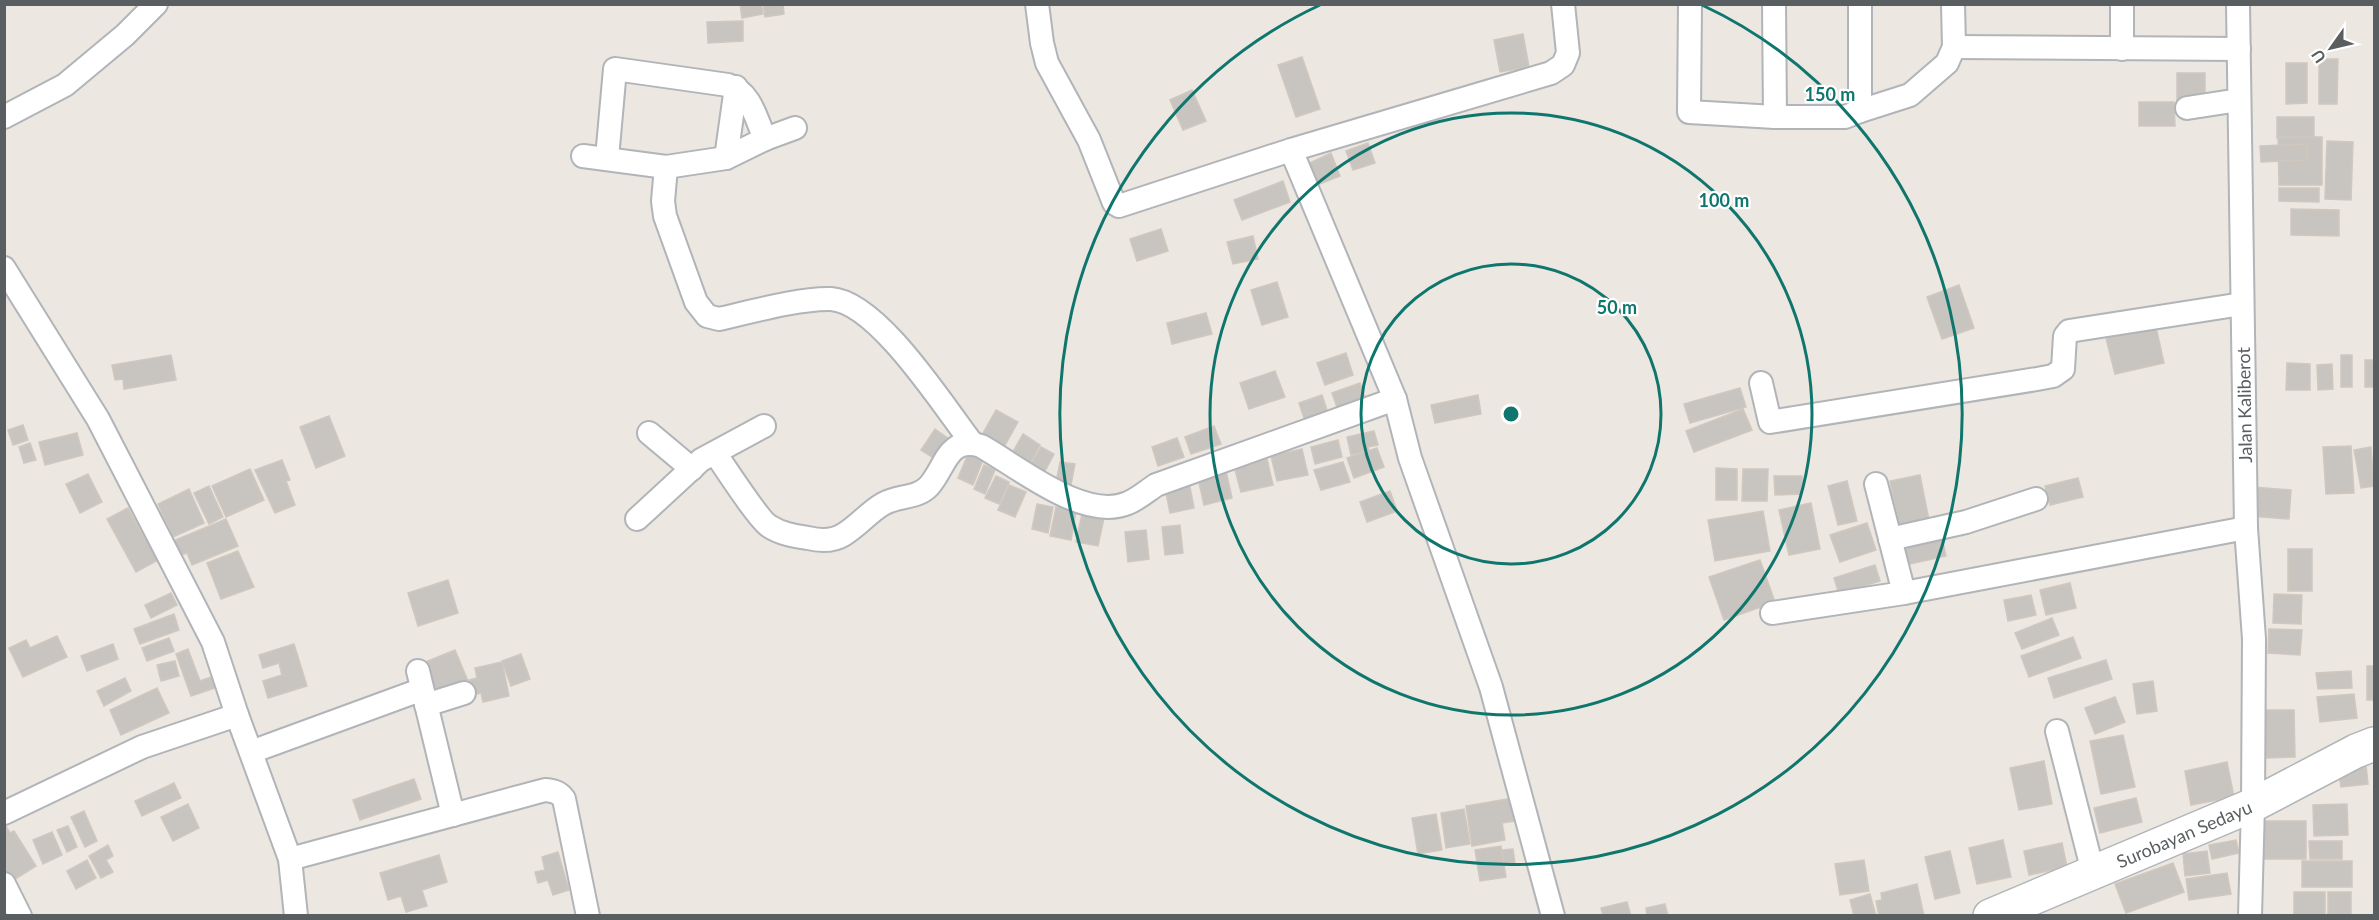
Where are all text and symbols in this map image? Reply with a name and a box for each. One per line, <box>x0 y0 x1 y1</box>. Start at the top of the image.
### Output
north arrow <box>2301 18 2361 78</box>
text: U <box>2307 46 2329 67</box>
text: 150 m <box>1805 83 1855 105</box>
text: 100 m <box>1699 189 1749 211</box>
text: 50 m <box>1597 296 1637 318</box>
street label: Jalan Kaliberot <box>2232 346 2256 463</box>
centre of rings <box>1501 404 1521 424</box>
street label: Surobayan Sedayu <box>2113 796 2255 872</box>

